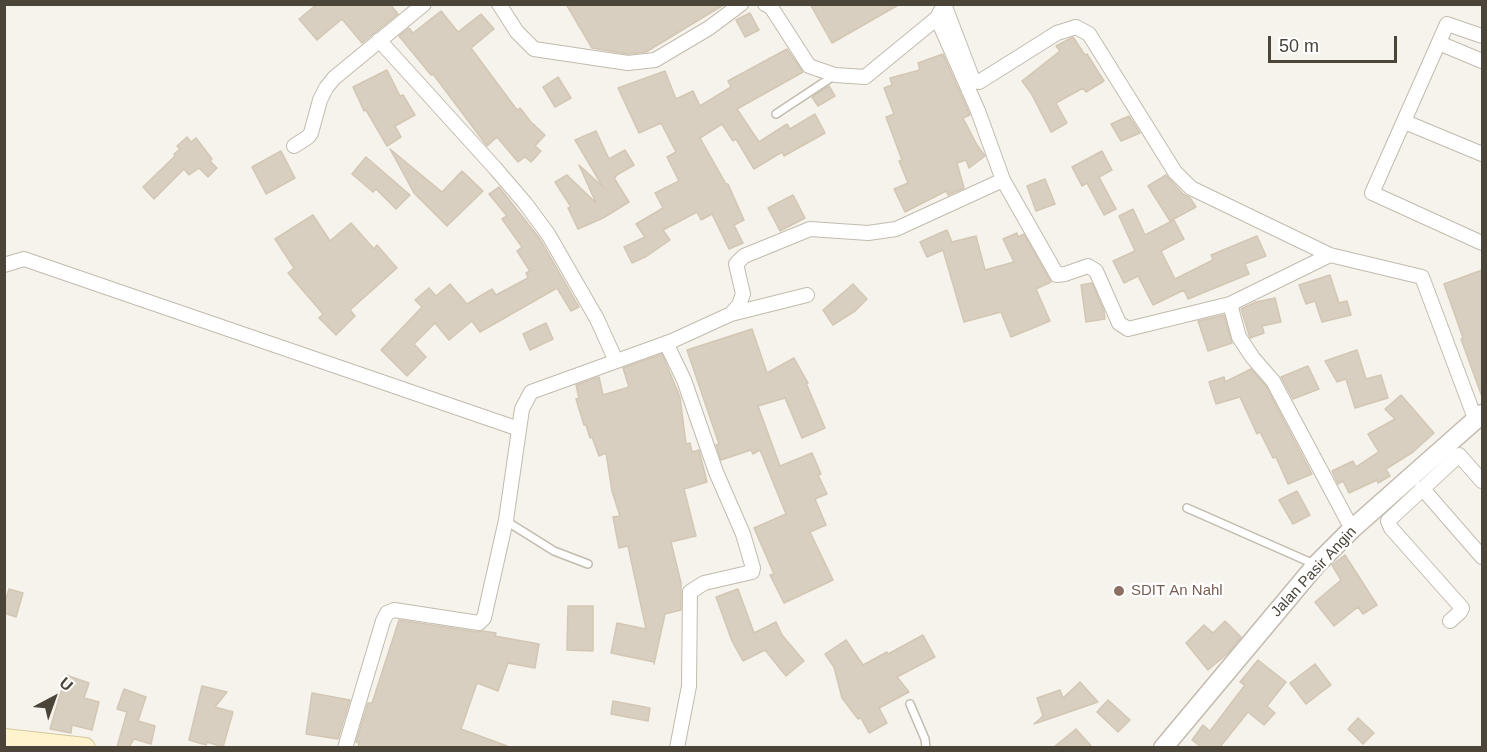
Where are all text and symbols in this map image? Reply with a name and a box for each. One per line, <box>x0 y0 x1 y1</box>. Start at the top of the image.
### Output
scale bar <box>1271 24 1400 62</box>
text: 50 m <box>1279 36 1319 56</box>
street label: Jalan Pasir Angin <box>1268 523 1360 621</box>
place label: SDIT An Nahl <box>1131 582 1223 600</box>
marker: SDIT An Nahl <box>1112 584 1126 598</box>
north arrow <box>24 668 84 728</box>
text: U <box>56 674 76 694</box>

